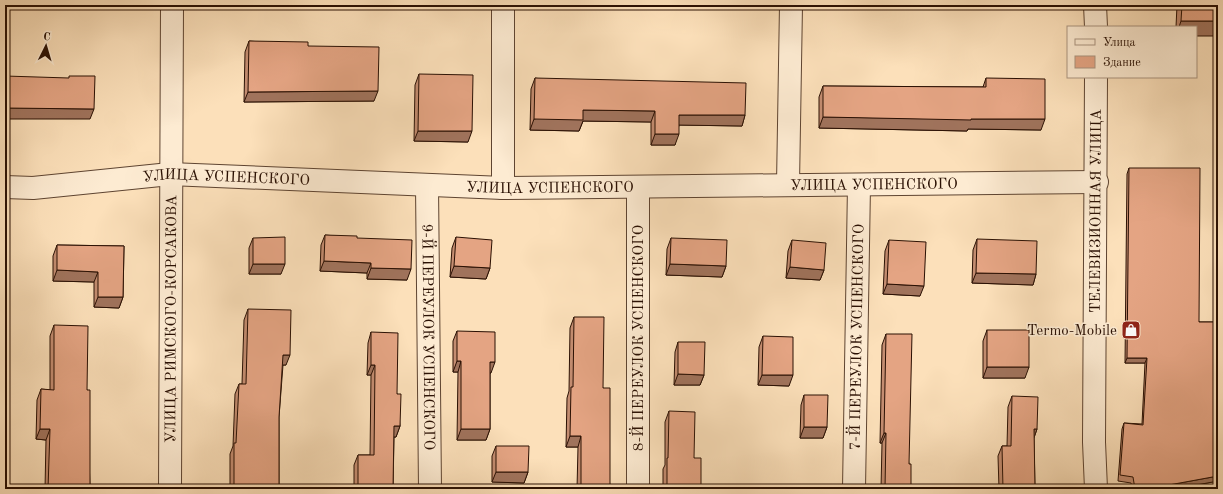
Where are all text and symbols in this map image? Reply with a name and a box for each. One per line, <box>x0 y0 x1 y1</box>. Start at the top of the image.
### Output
north arrow <box>26 26 66 66</box>
legend <box>1067 26 1197 78</box>
text: С <box>43 32 51 43</box>
text: Улица <box>1103 37 1136 49</box>
text: Здание <box>1103 57 1141 69</box>
street label: ТЕЛЕВИЗИОННАЯ УЛИЦА <box>1089 108 1105 313</box>
street label: УЛИЦА УСПЕНСКОГО <box>142 168 310 189</box>
street label: УЛИЦА УСПЕНСКОГО <box>790 177 958 194</box>
street label: УЛИЦА УСПЕНСКОГО <box>466 180 634 197</box>
street label: УЛИЦА РИМСКОГО-КОРСАКОВА <box>164 194 180 443</box>
street label: 9-Й ПЕРЕУЛОК УСПЕНСКОГО <box>418 224 438 450</box>
street label: 7-Й ПЕРЕУЛОК УСПЕНСКОГО <box>845 224 867 450</box>
street label: 8-Й ПЕРЕУЛОК УСПЕНСКОГО <box>628 225 647 451</box>
shop icon: Termo-Mobile <box>1120 319 1142 341</box>
place label: Termo-Mobile <box>1027 324 1117 339</box>

